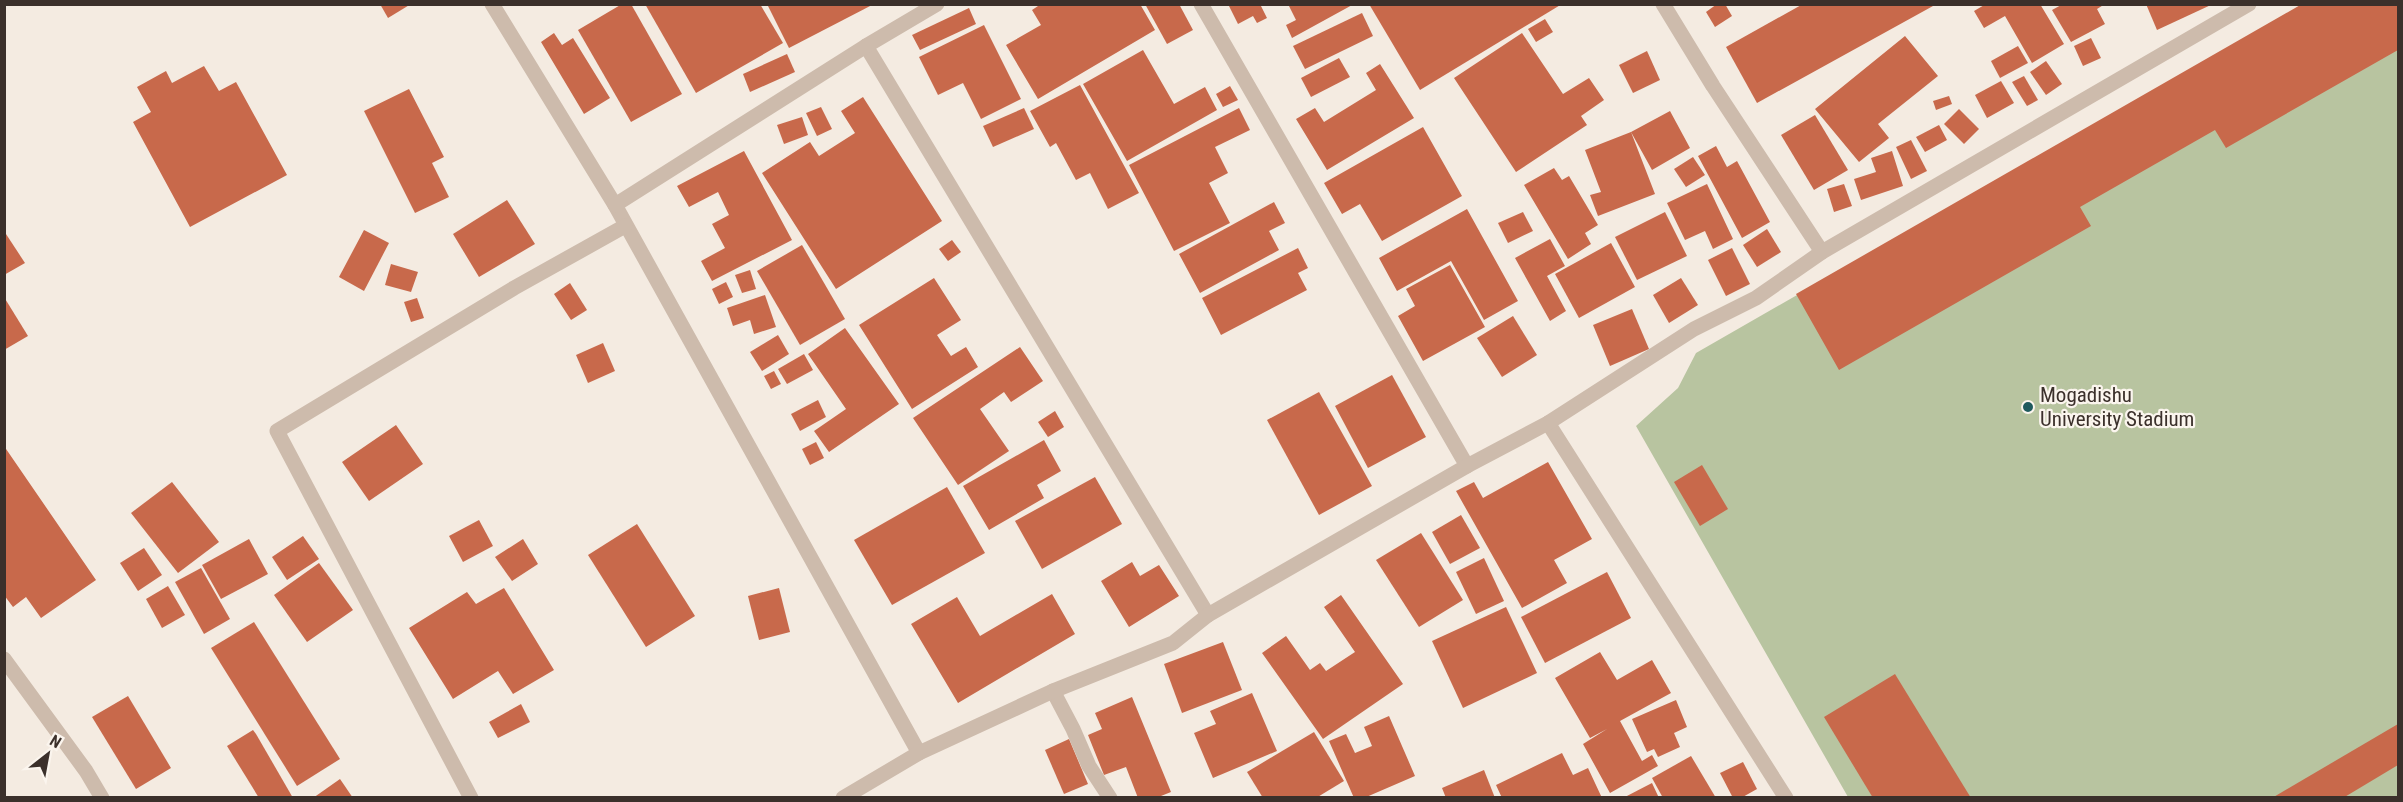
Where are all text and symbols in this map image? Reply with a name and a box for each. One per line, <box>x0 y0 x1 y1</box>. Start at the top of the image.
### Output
place label: Mogadishu University Stadium <box>2040 383 2194 431</box>
marker: Mogadishu University Stadium <box>2021 400 2035 414</box>
north arrow <box>18 724 78 784</box>
text: N <box>46 731 65 752</box>

